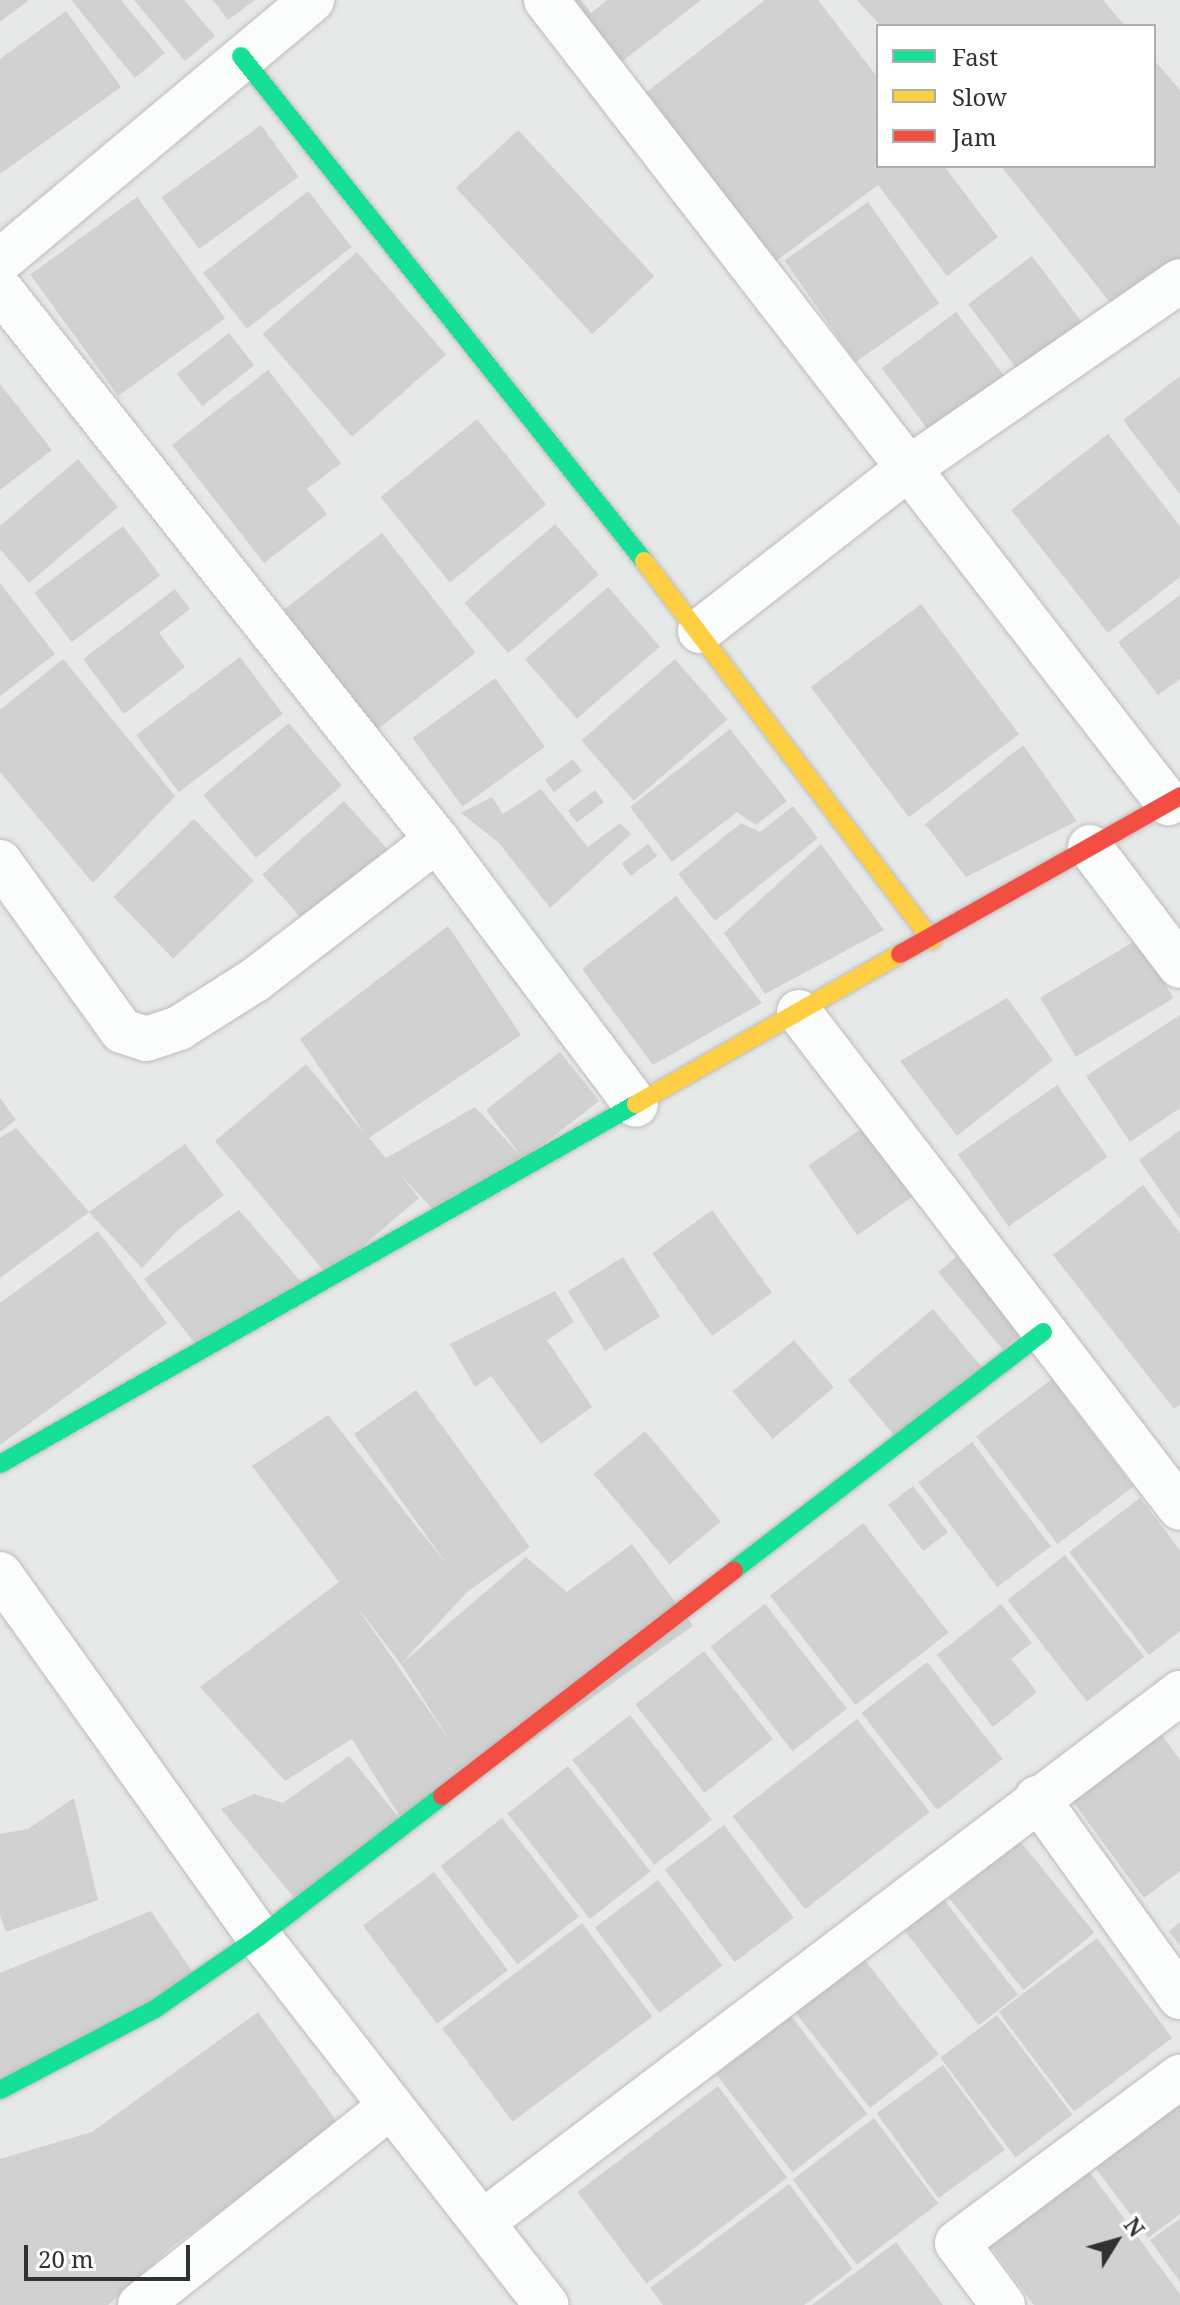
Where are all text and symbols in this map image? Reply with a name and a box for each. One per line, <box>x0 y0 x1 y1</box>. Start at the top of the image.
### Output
legend <box>876 24 1156 168</box>
text: Fast <box>952 40 998 73</box>
text: Slow <box>952 80 1007 113</box>
text: Jam <box>952 120 997 153</box>
north arrow <box>1076 2201 1156 2281</box>
text: N <box>1118 2211 1152 2243</box>
scale bar <box>28 2229 194 2279</box>
text: 20 m <box>38 2242 94 2275</box>

